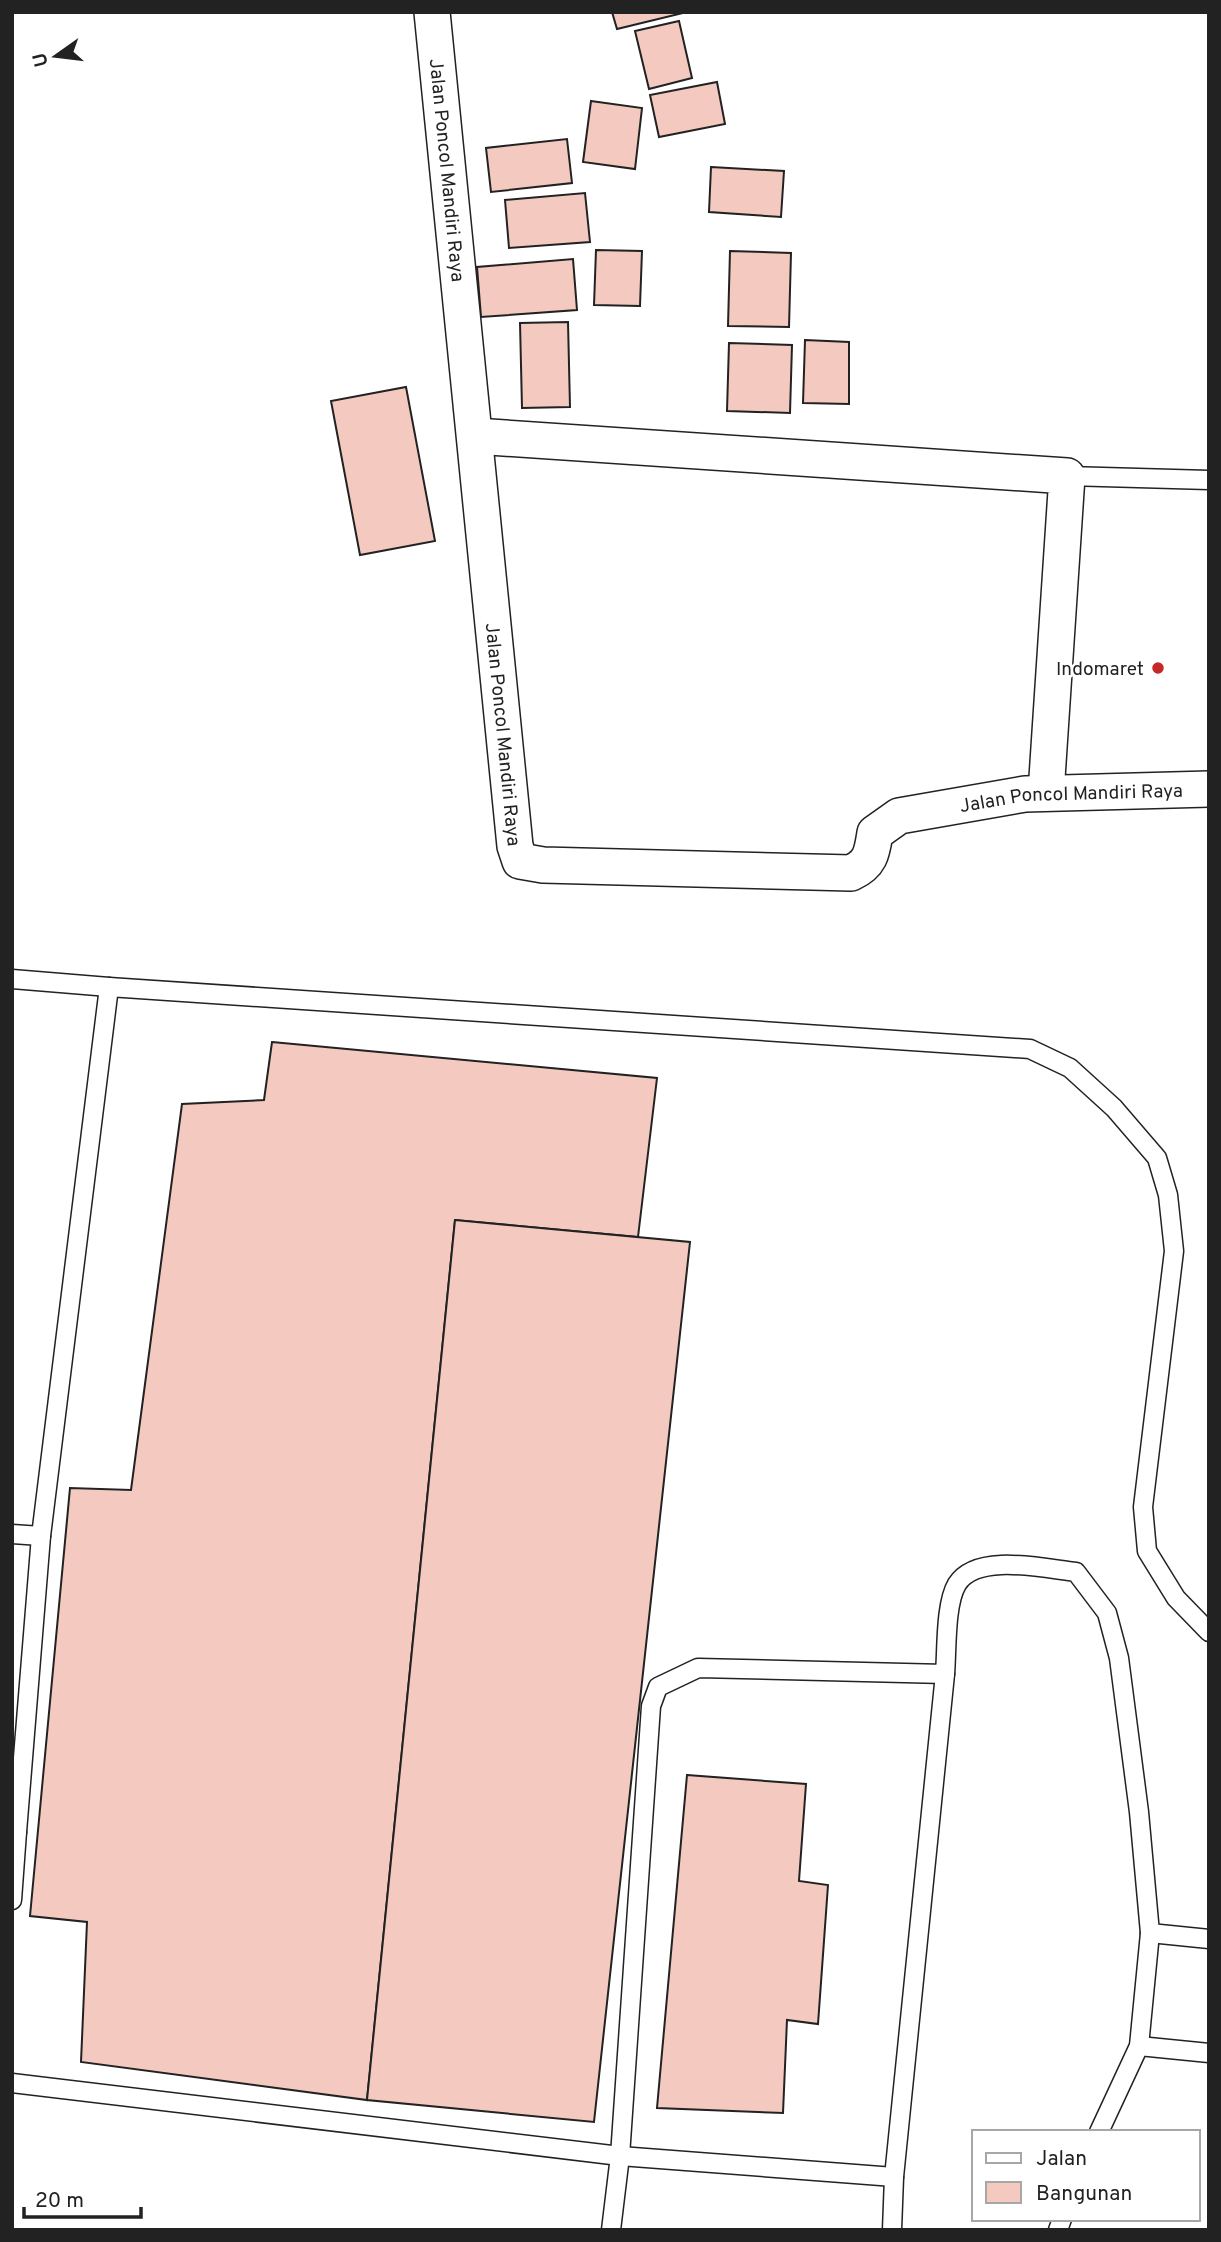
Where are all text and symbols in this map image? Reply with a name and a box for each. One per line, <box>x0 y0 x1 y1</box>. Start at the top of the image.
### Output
north arrow <box>21 21 91 91</box>
text: U <box>28 50 55 69</box>
street label: Jalan Poncol Mandiri Raya <box>423 58 469 283</box>
street label: Jalan Poncol Mandiri Raya <box>479 622 525 847</box>
place label: Indomaret <box>1056 658 1144 682</box>
marker: Indomaret <box>1150 660 1166 676</box>
street label: Jalan Poncol Mandiri Raya <box>958 780 1183 819</box>
legend <box>972 2130 1200 2221</box>
text: Jalan <box>1036 2146 1087 2173</box>
scale bar <box>24 2176 142 2220</box>
text: Bangunan <box>1036 2181 1132 2208</box>
text: 20 m <box>35 2188 84 2215</box>

